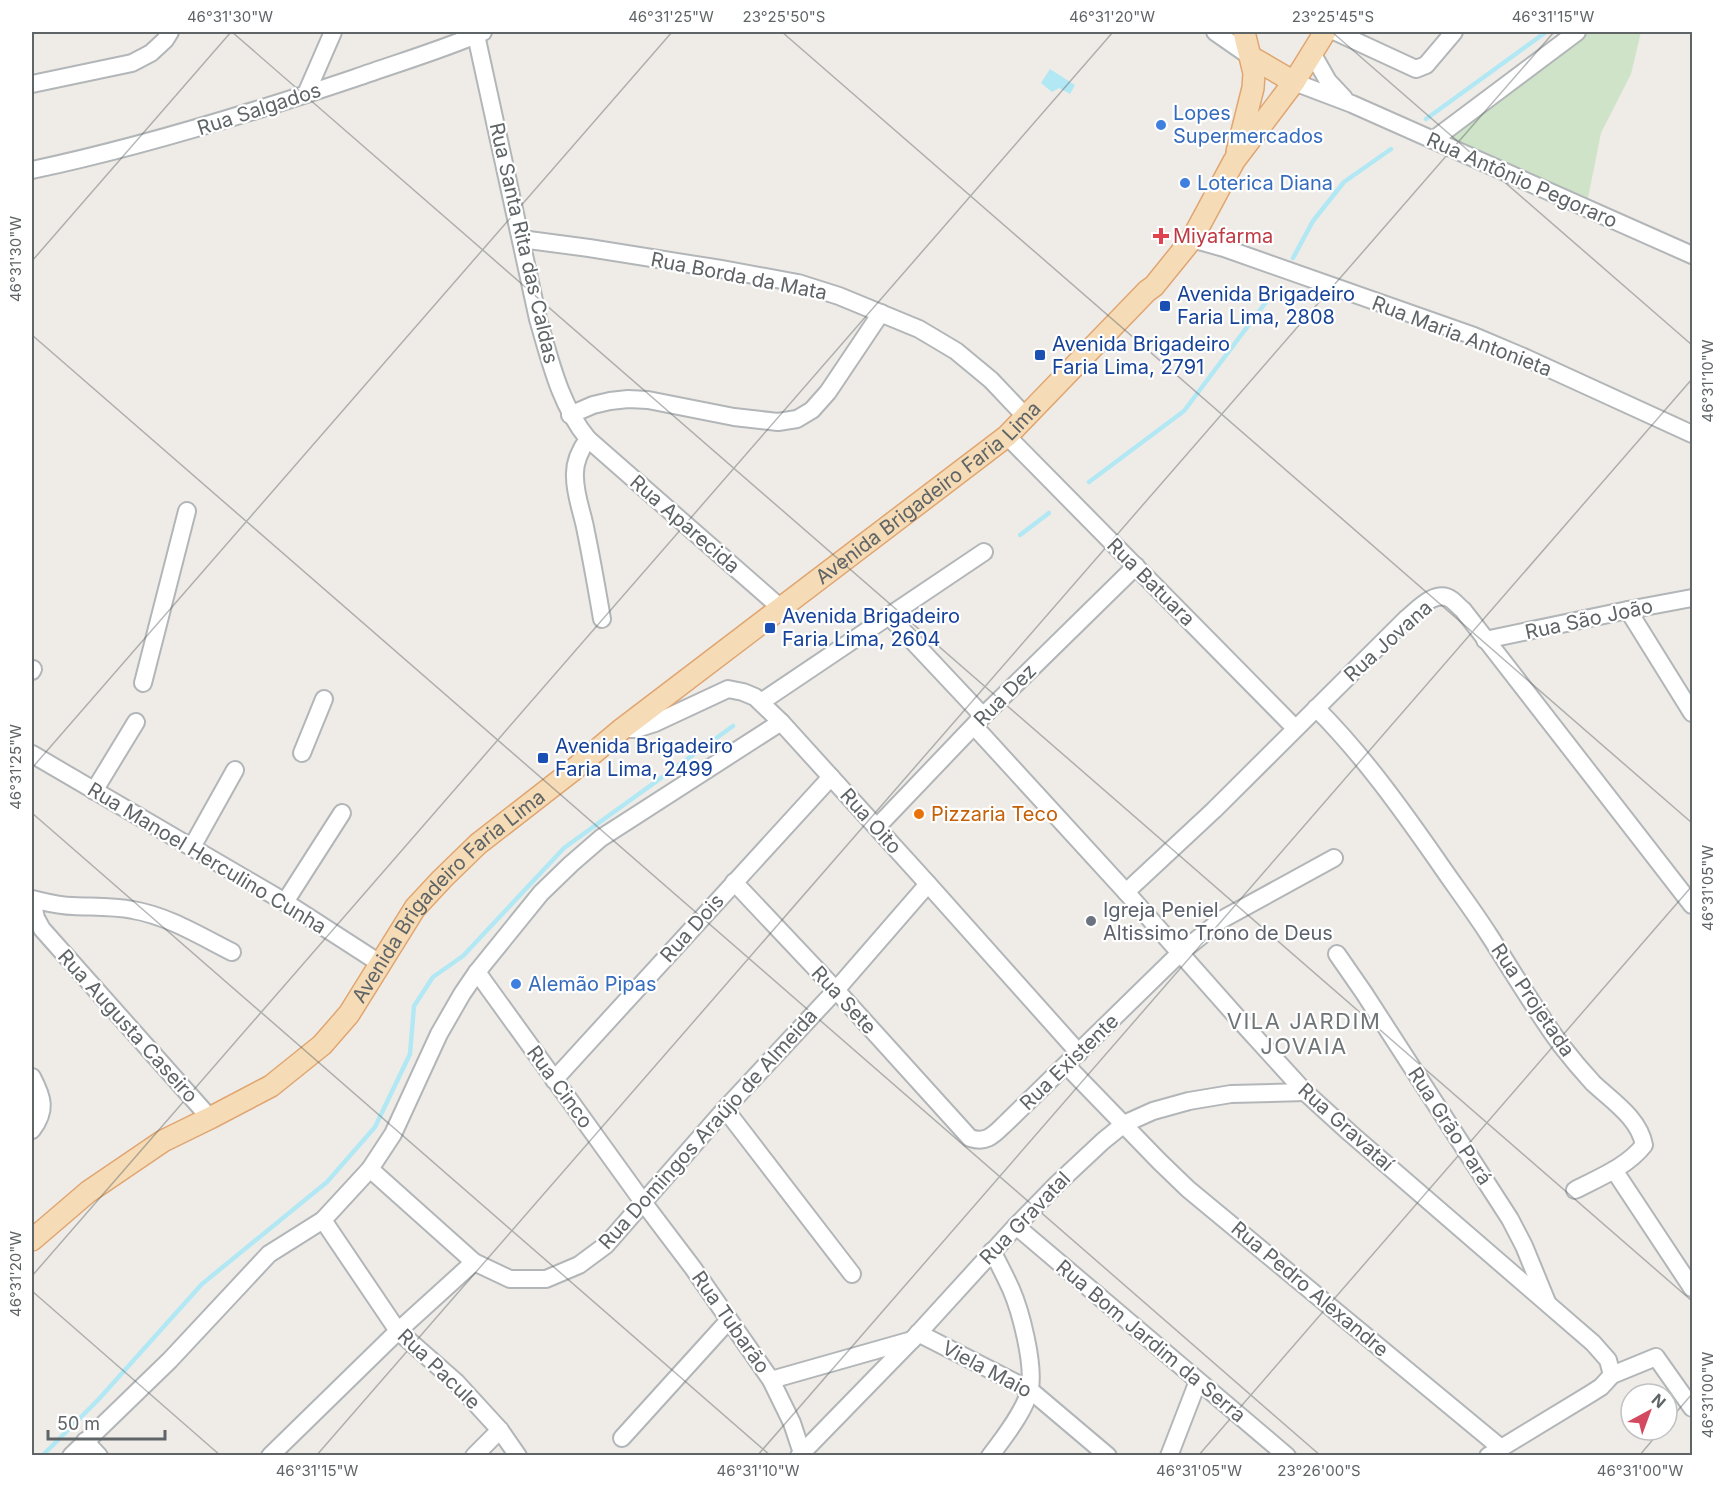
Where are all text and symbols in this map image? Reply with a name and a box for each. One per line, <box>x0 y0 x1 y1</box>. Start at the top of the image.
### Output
text: 46°31'30"W <box>187 7 273 26</box>
text: 46°31'25"W <box>628 7 714 26</box>
text: 23°25'50"S <box>743 7 825 26</box>
text: 46°31'20"W <box>1069 7 1155 26</box>
text: 23°25'45"S <box>1292 7 1374 26</box>
text: 46°31'15"W <box>1512 7 1595 26</box>
street label: Rua Salgados <box>194 78 324 140</box>
place label: Lopes Supermercados <box>1173 101 1323 148</box>
marker: Lopes Supermercados <box>1154 118 1168 132</box>
street label: Rua Santa Rita das Caldas <box>485 120 563 366</box>
street label: Rua Antônio Pegoraro <box>1423 127 1621 233</box>
place label: Loterica Diana <box>1197 171 1333 195</box>
marker: Loterica Diana <box>1178 176 1192 190</box>
text: 46°31'30"W <box>6 216 25 302</box>
place label: Miyafarma <box>1173 224 1273 248</box>
marker: Miyafarma <box>1154 229 1168 243</box>
street label: Rua Borda da Mata <box>649 247 829 305</box>
place label: Avenida Brigadeiro Faria Lima, 2808 <box>1177 282 1355 329</box>
street label: Rua Maria Antonieta <box>1369 291 1555 381</box>
marker: Avenida Brigadeiro Faria Lima, 2808 <box>1158 299 1172 313</box>
place label: Avenida Brigadeiro Faria Lima, 2791 <box>1052 332 1230 379</box>
text: 46°31'10"W <box>1698 339 1717 423</box>
marker: Avenida Brigadeiro Faria Lima, 2791 <box>1033 348 1047 362</box>
street label: Avenida Brigadeiro Faria Lima <box>811 397 1046 589</box>
street label: Rua Aparecida <box>625 470 745 578</box>
street label: Rua Batuara <box>1102 533 1200 631</box>
street label: Rua São João <box>1523 594 1655 644</box>
street label: Rua Jovana <box>1339 595 1437 687</box>
place label: Avenida Brigadeiro Faria Lima, 2604 <box>782 604 960 651</box>
marker: Avenida Brigadeiro Faria Lima, 2604 <box>763 621 777 635</box>
street label: Rua Dez <box>969 659 1041 731</box>
text: 46°31'25"W <box>6 724 25 810</box>
place label: Avenida Brigadeiro Faria Lima, 2499 <box>555 734 733 781</box>
marker: Avenida Brigadeiro Faria Lima, 2499 <box>536 751 550 765</box>
street label: Rua Manoel Herculino Cunha <box>83 777 331 939</box>
street label: Rua Oito <box>835 783 907 859</box>
street label: Avenida Brigadeiro Faria Lima <box>347 785 550 1007</box>
place label: Pizzaria Teco <box>931 802 1058 826</box>
marker: Pizzaria Teco <box>912 807 926 821</box>
text: 46°31'05"W <box>1698 845 1717 931</box>
street label: Rua Dois <box>655 889 729 967</box>
place label: Igreja Peniel Altissimo Trono de Deus <box>1103 898 1333 945</box>
marker: Igreja Peniel Altissimo Trono de Deus <box>1084 914 1098 928</box>
street label: Rua Projetada <box>1486 939 1580 1061</box>
street label: Rua Augusta Caseiro <box>53 945 203 1107</box>
street label: Rua Sete <box>807 961 881 1039</box>
place label: Alemão Pipas <box>528 972 657 996</box>
marker: Alemão Pipas <box>509 977 523 991</box>
street label: Rua Domingos Araújo de Almeida <box>594 1004 822 1254</box>
district label: VILA JARDIM JOVAIA <box>1227 1008 1381 1059</box>
street label: Rua Existente <box>1015 1009 1123 1115</box>
street label: Rua Cinco <box>522 1041 598 1133</box>
street label: Rua Grão Pará <box>1403 1063 1497 1189</box>
street label: Rua Gravataí <box>1293 1078 1399 1176</box>
street label: Rua Gravatal <box>975 1166 1075 1270</box>
street label: Rua Pedro Alexandre <box>1226 1216 1394 1362</box>
text: 46°31'20"W <box>6 1231 25 1317</box>
street label: Rua Bom Jardim da Serra <box>1051 1255 1251 1427</box>
street label: Rua Tubarão <box>687 1266 775 1378</box>
street label: Rua Pacule <box>393 1324 485 1414</box>
street label: Viela Maio <box>938 1335 1036 1403</box>
text: 46°31'00"W <box>1698 1352 1717 1438</box>
north arrow <box>1619 1382 1679 1442</box>
text: N <box>1648 1389 1670 1412</box>
scale bar <box>48 1403 165 1441</box>
text: 50 m <box>57 1413 100 1434</box>
text: 46°31'15"W <box>276 1461 359 1480</box>
text: 46°31'10"W <box>716 1461 800 1480</box>
text: 46°31'05"W <box>1156 1461 1242 1480</box>
text: 23°26'00"S <box>1277 1461 1361 1480</box>
text: 46°31'00"W <box>1597 1461 1683 1480</box>

